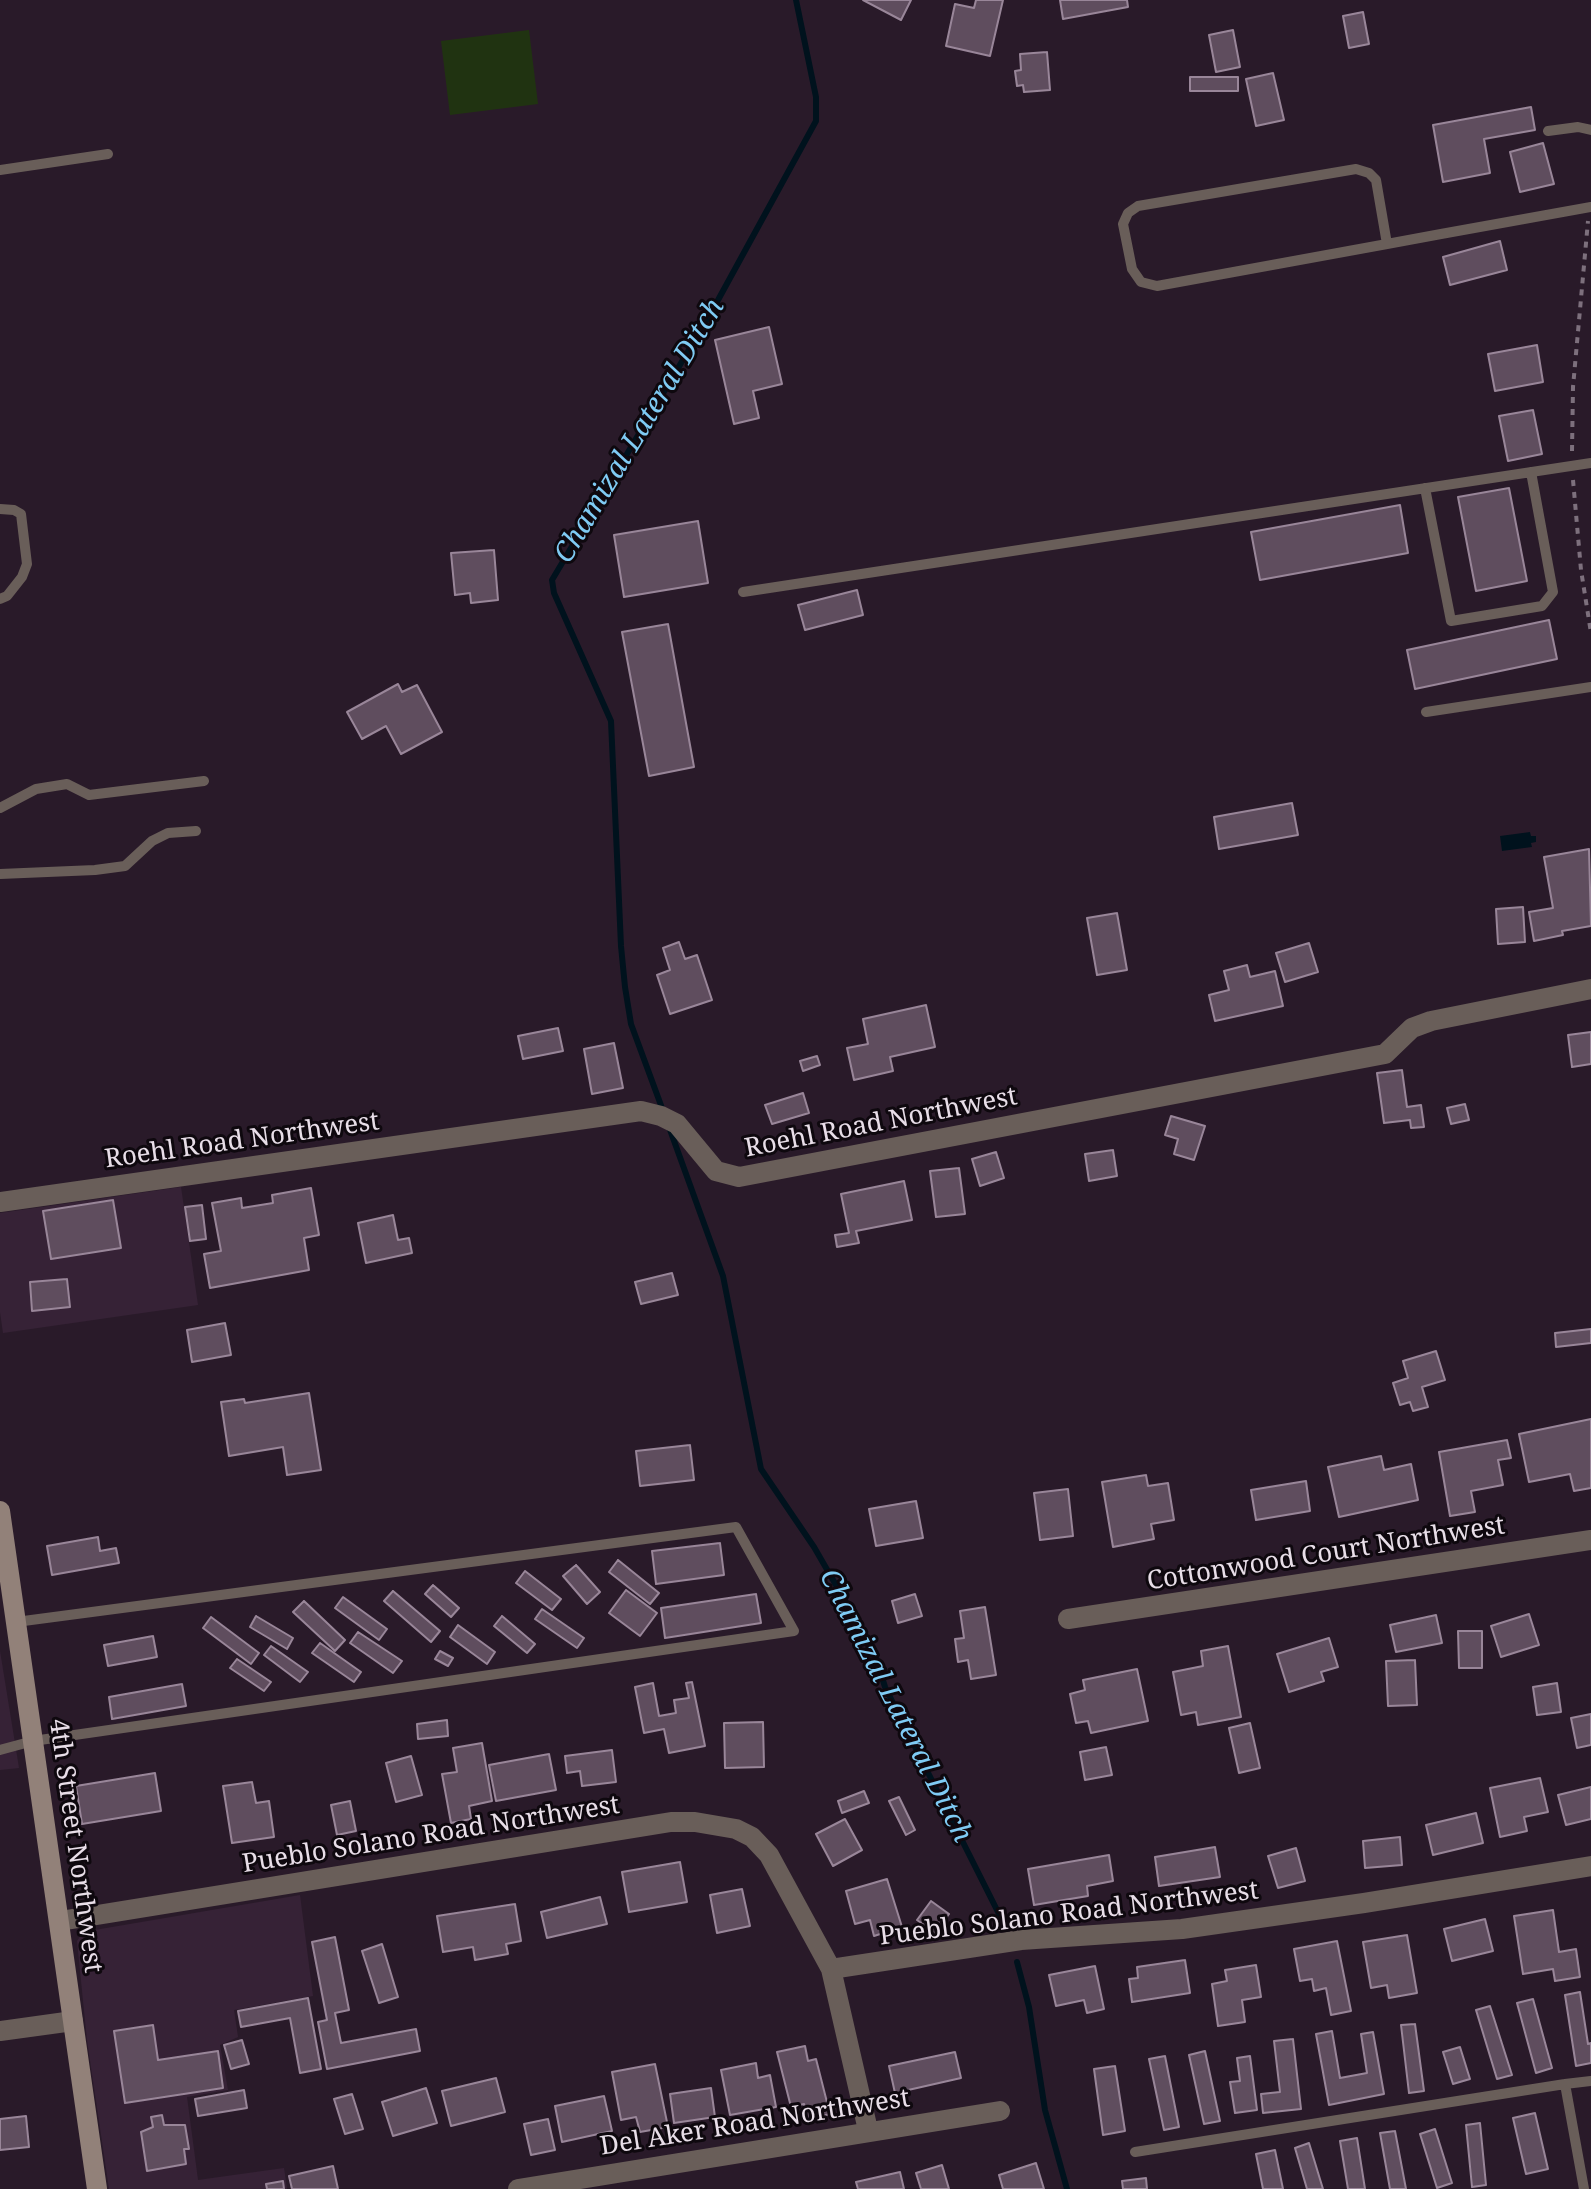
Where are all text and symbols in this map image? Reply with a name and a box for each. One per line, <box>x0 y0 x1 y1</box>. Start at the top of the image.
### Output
water label: Chamizal Lateral Ditch <box>548 293 732 569</box>
street label: Roehl Road Northwest <box>742 1081 1020 1165</box>
street label: Roehl Road Northwest <box>103 1106 381 1176</box>
street label: Cottonwood Court Northwest <box>1145 1510 1507 1598</box>
water label: Chamizal Lateral Ditch <box>811 1564 979 1848</box>
street label: 4th Street Northwest <box>42 1717 108 1975</box>
street label: Pueblo Solano Road Northwest <box>240 1790 622 1880</box>
street label: Pueblo Solano Road Northwest <box>878 1875 1260 1953</box>
street label: Del Aker Road Northwest <box>598 2083 912 2163</box>

